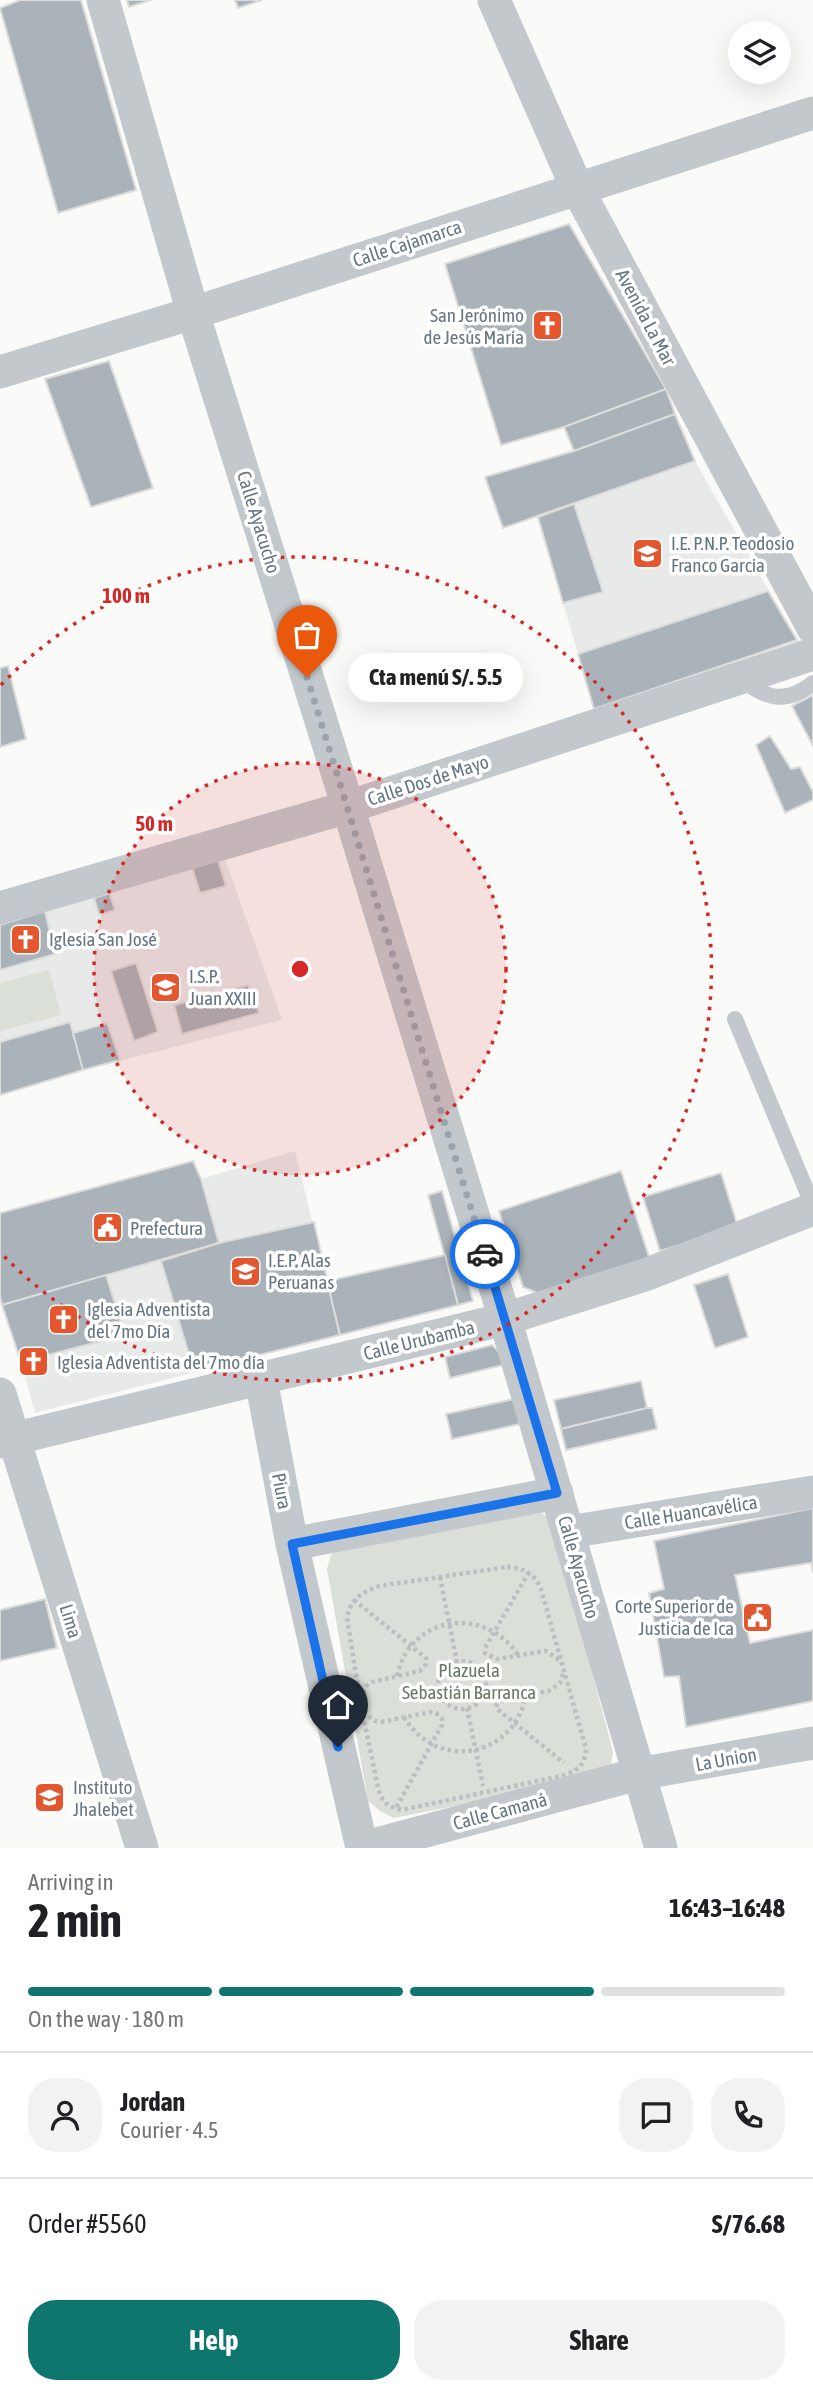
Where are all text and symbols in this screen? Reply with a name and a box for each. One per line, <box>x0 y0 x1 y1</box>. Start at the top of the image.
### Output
map controls <box>728 21 791 84</box>
button: layers <box>728 21 791 84</box>
street label: Calle Cajamarca <box>350 215 464 271</box>
street label: Avenida La Mar <box>612 265 681 369</box>
place label: San Jerónimo de Jesús María <box>423 304 524 348</box>
church icon: San Jerónimo de Jesús María <box>530 309 564 343</box>
street label: Calle Ayacucho <box>233 468 285 576</box>
place label: I.E. P.N.P. Teodosio Franco Garcia <box>671 532 794 576</box>
school or university icon: I.E. P.N.P. Teodosio Franco Garcia <box>631 537 665 571</box>
text: 100 m <box>102 583 150 607</box>
pin <box>277 605 337 677</box>
icon: bag <box>288 616 326 654</box>
callout: Cta menú S/. 5.5 <box>349 652 524 702</box>
text: Cta menú S/. 5.5 <box>369 664 502 690</box>
street label: Calle Dos de Mayo <box>365 750 491 810</box>
text: 50 m <box>135 811 173 835</box>
church icon: Iglesia San José <box>9 922 43 956</box>
place label: Iglesia San José <box>49 928 157 950</box>
centre of rings <box>288 957 312 981</box>
place label: I.S.P. Juan XXIII <box>189 965 257 1009</box>
school or university icon: I.S.P. Juan XXIII <box>149 970 183 1004</box>
public building icon: Prefectura <box>90 1211 124 1245</box>
place label: Prefectura <box>130 1217 203 1239</box>
courier <box>450 1219 520 1289</box>
icon: car <box>466 1235 504 1273</box>
place label: I.E.P. Alas Peruanas <box>268 1249 334 1293</box>
school or university icon: I.E.P. Alas Peruanas <box>228 1254 262 1288</box>
place label: Iglesia Adventista del 7mo Día <box>87 1298 211 1342</box>
church icon: Iglesia Adventista del 7mo Día <box>47 1303 81 1337</box>
street label: Calle Urubamba <box>361 1316 477 1364</box>
church icon: Iglesia Adventista del 7mo día <box>17 1345 51 1379</box>
place label: Iglesia Adventista del 7mo día <box>57 1351 265 1373</box>
street label: Piura <box>268 1471 296 1511</box>
street label: Calle Huancavélica <box>623 1491 759 1533</box>
street label: Calle Ayacucho <box>554 1513 604 1621</box>
place label: Corte Superior de Justicia de Ica <box>615 1595 734 1639</box>
public building icon: Corte Superior de Justicia de Ica <box>740 1600 774 1634</box>
street label: Lima <box>55 1601 87 1641</box>
park label: Plazuela Sebastián Barranca <box>402 1659 536 1703</box>
pin <box>308 1675 368 1747</box>
icon: home <box>319 1686 357 1724</box>
street label: La Union <box>694 1743 758 1775</box>
place label: Instituto Jhalebet <box>73 1776 134 1820</box>
school or university icon: Instituto Jhalebet <box>33 1781 67 1815</box>
street label: Calle Camaná <box>451 1788 549 1834</box>
text: Arriving in <box>28 1869 114 1895</box>
text: 16:43–16:48 <box>669 1893 785 1923</box>
text: 2 min <box>28 1894 122 1947</box>
text: On the way · 180 m <box>28 2006 184 2032</box>
button: person <box>28 2078 102 2152</box>
button: chat <box>619 2078 693 2152</box>
button: phone <box>711 2078 785 2152</box>
text: Jordan <box>120 2087 185 2117</box>
text: Courier · 4.5 <box>120 2117 219 2143</box>
text: Order #5560 <box>28 2209 147 2239</box>
text: S/76.68 <box>712 2209 785 2239</box>
button: Help <box>28 2300 400 2380</box>
button: Share <box>414 2300 785 2380</box>

